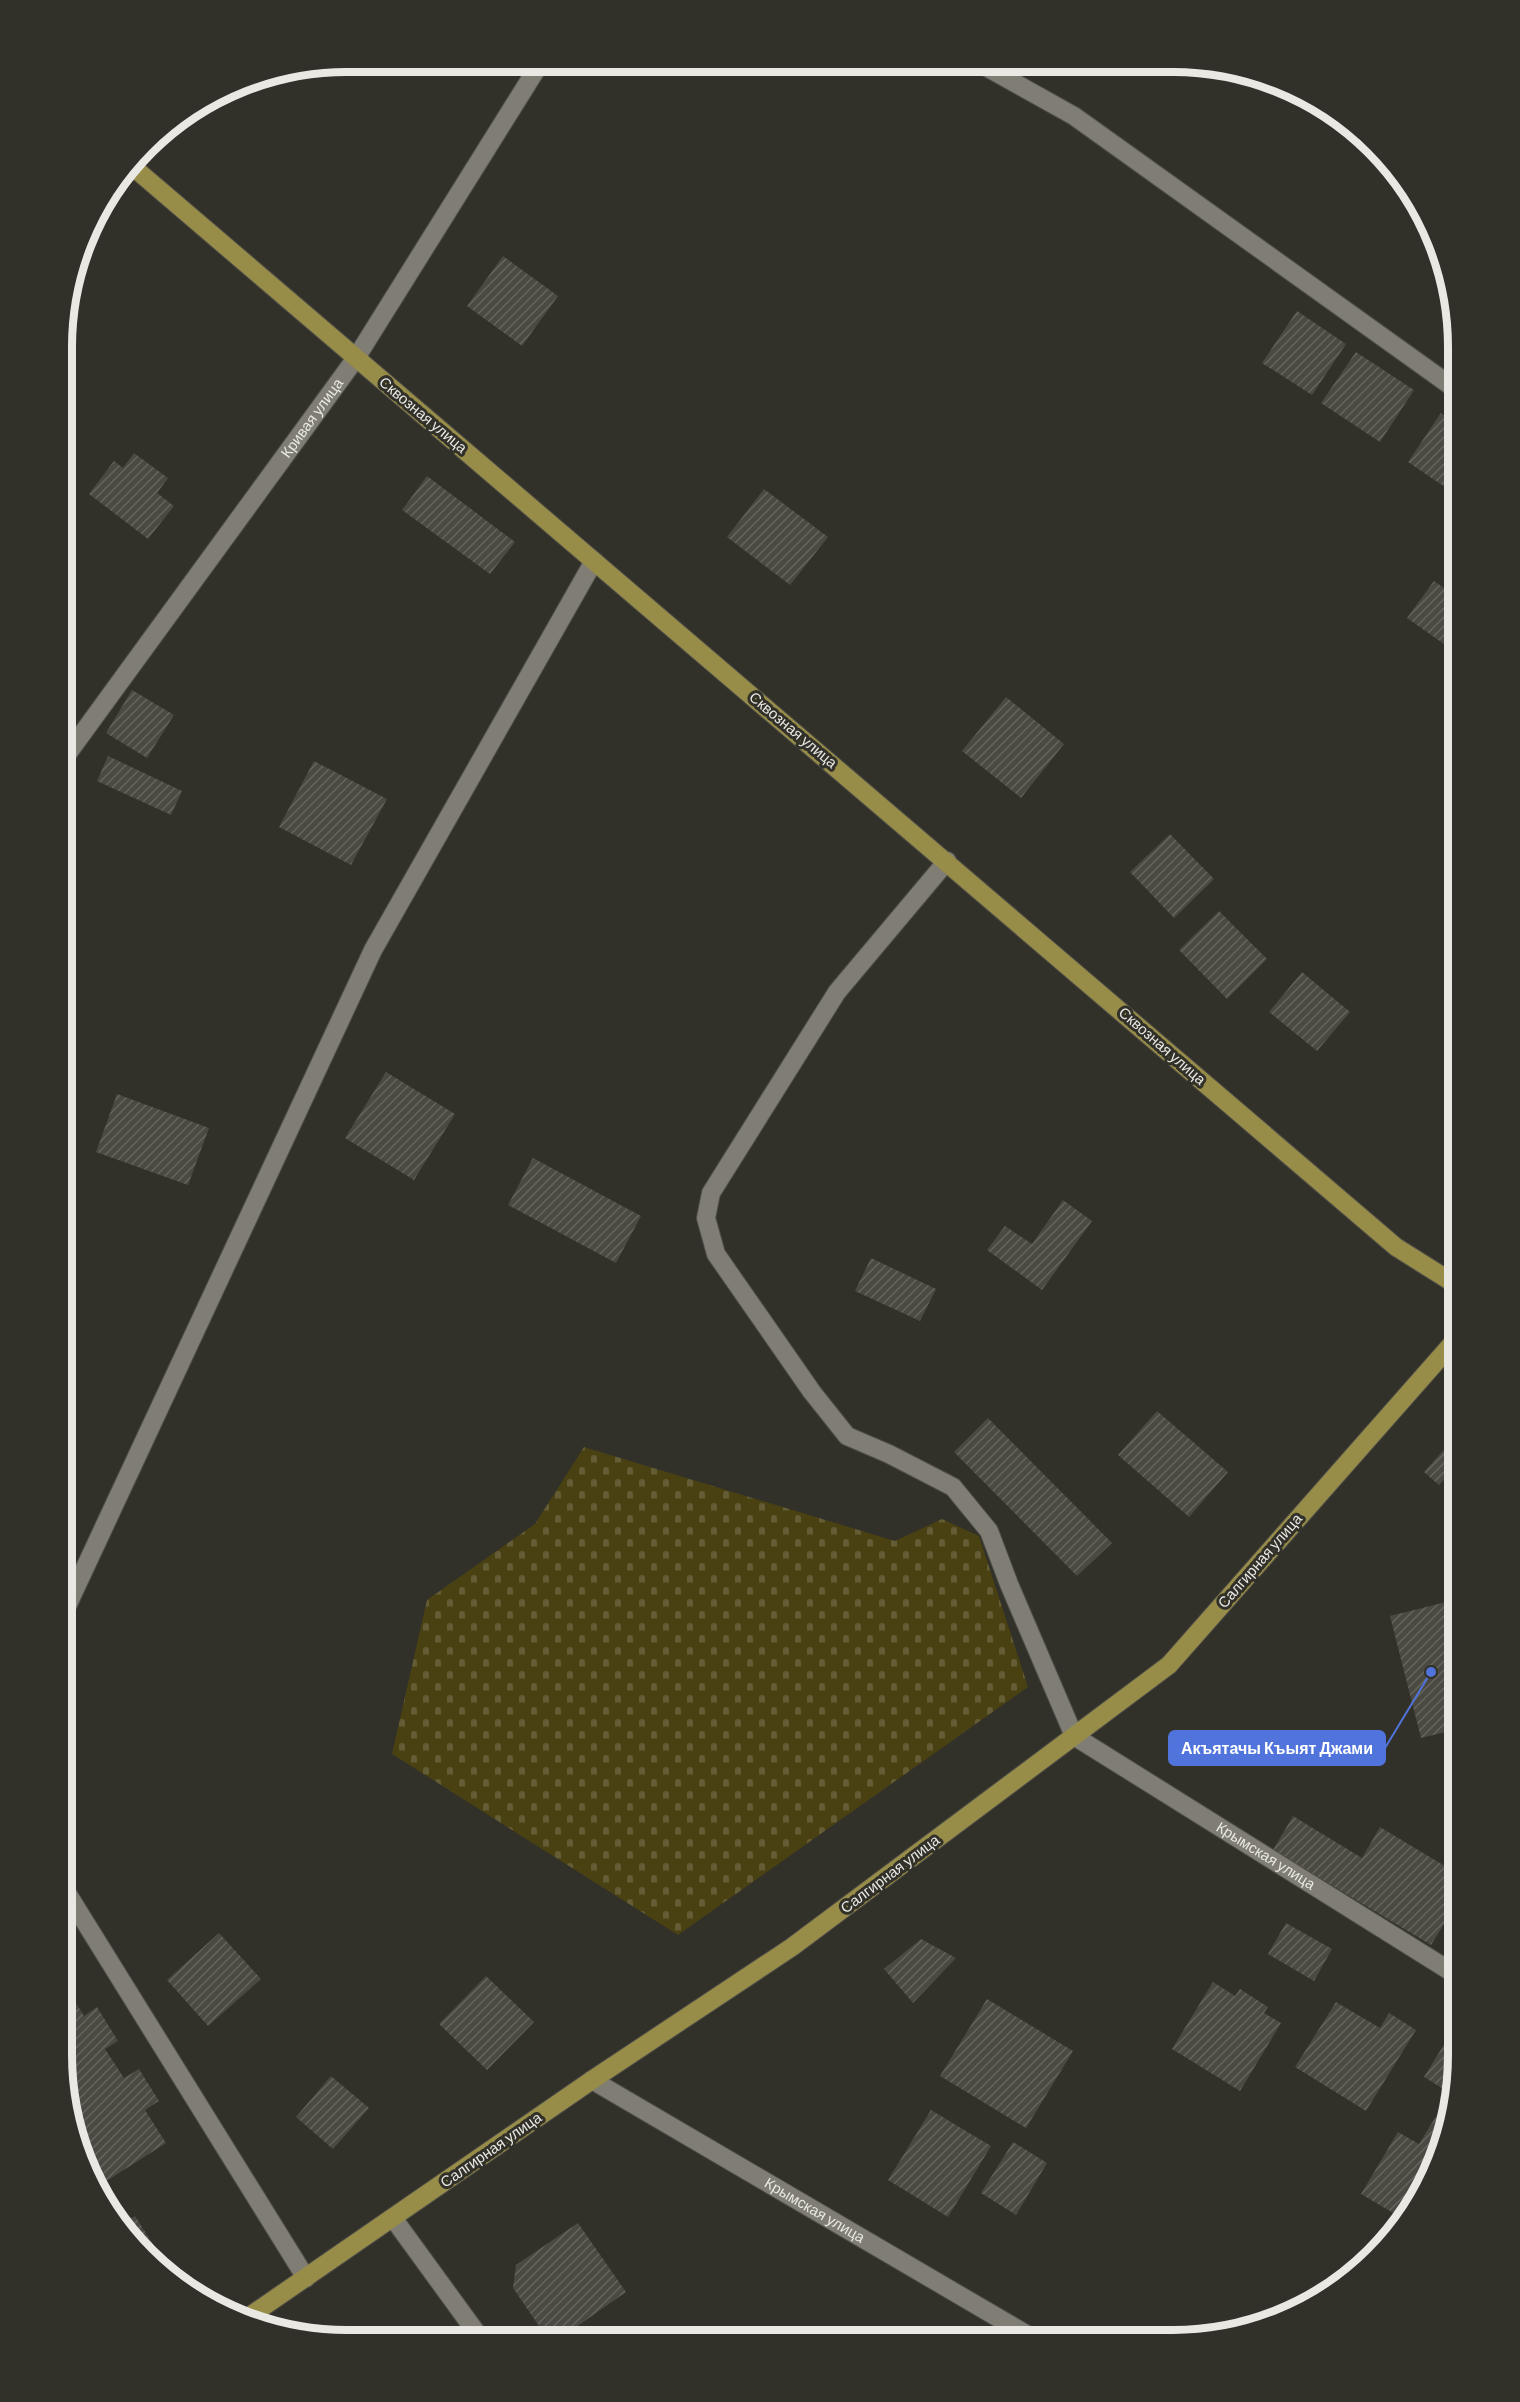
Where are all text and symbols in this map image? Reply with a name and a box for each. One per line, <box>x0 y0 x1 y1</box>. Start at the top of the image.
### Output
street label: Сквозная улица <box>376 372 472 457</box>
street label: Кривая улица <box>276 374 347 461</box>
street label: Сквозная улица <box>746 687 842 772</box>
street label: Сквозная улица <box>1116 1003 1210 1088</box>
street label: Салгирная улица <box>1213 1509 1306 1611</box>
callout: Акъятачы Къыят Джами <box>1169 1731 1385 1765</box>
text: Акъятачы Къыят Джами <box>1181 1738 1373 1757</box>
street label: Крымская улица <box>1213 1817 1320 1893</box>
street label: Салгирная улица <box>836 1830 943 1916</box>
street label: Салгирная улица <box>436 2107 545 2191</box>
street label: Крымская улица <box>762 2173 869 2246</box>

